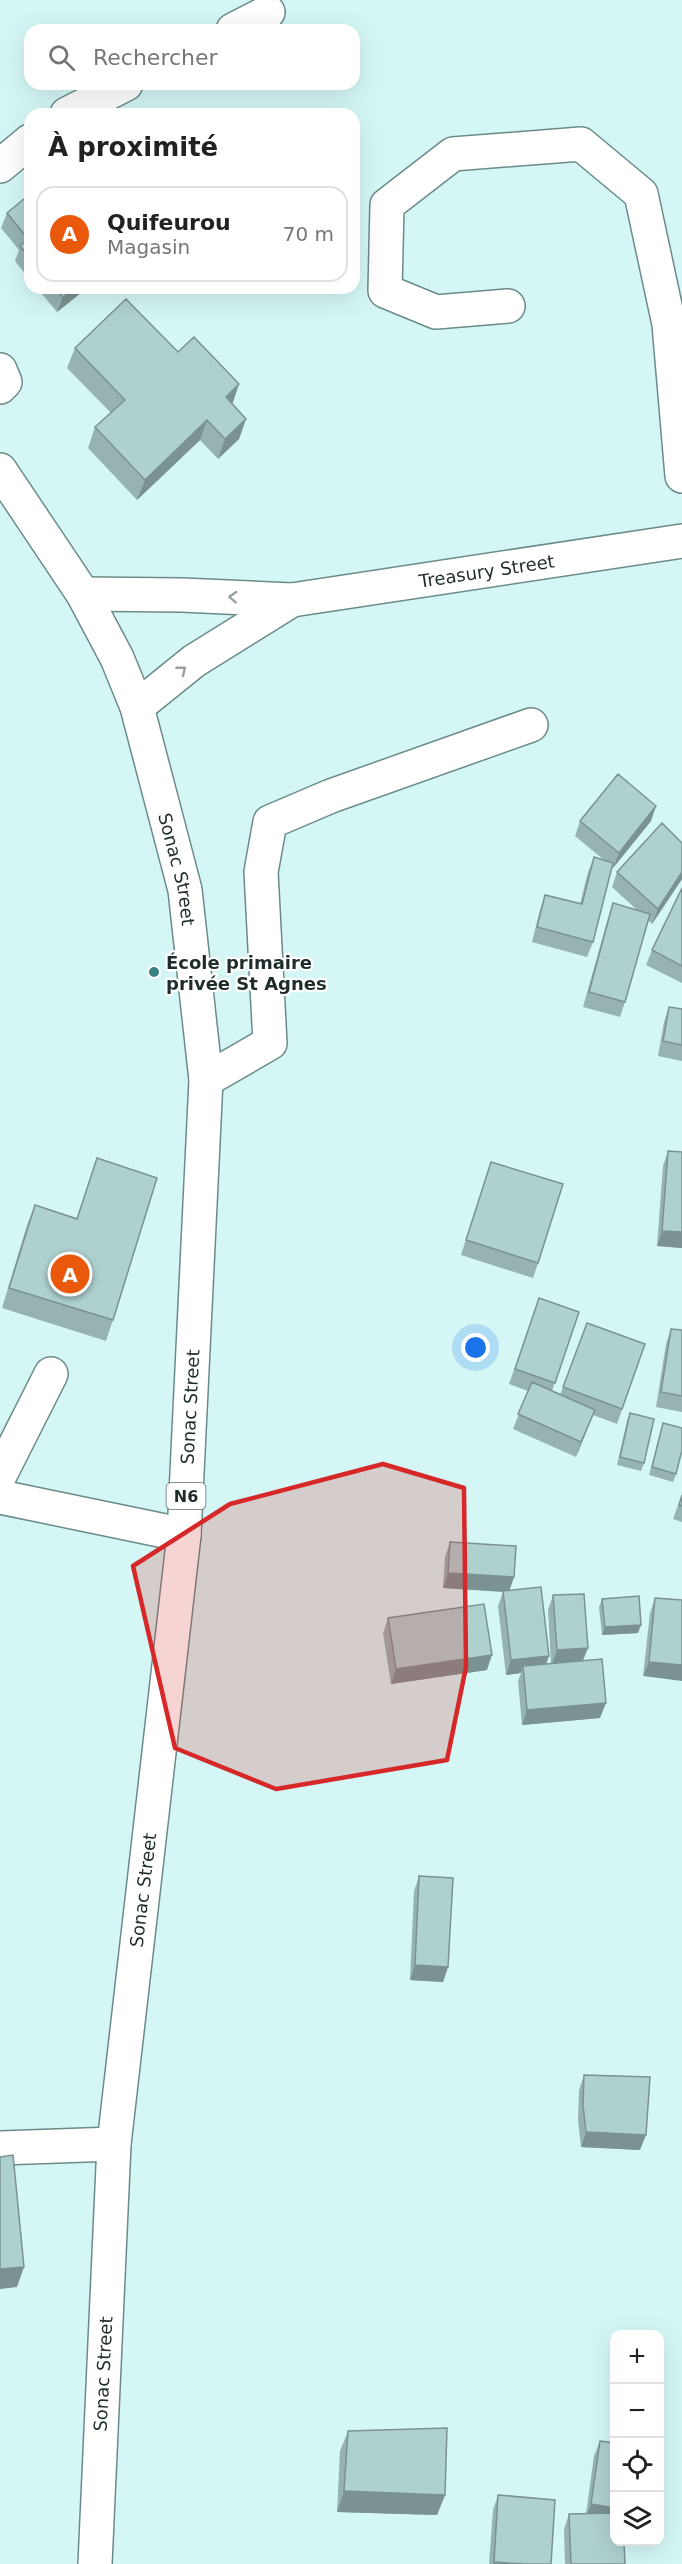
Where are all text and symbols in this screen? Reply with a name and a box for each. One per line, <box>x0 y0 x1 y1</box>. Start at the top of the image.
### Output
search box <box>24 24 360 90</box>
icon: search <box>45 41 78 74</box>
text: Rechercher <box>93 45 218 70</box>
text: À proximité <box>48 132 218 162</box>
text: Quifeurou <box>107 210 231 235</box>
text: A <box>62 222 77 246</box>
text: 70 m <box>283 222 334 246</box>
text: Magasin <box>107 235 190 259</box>
street label: Treasury Street <box>416 550 556 591</box>
one-way arrow <box>229 591 238 604</box>
one-way arrow <box>176 667 187 678</box>
street label: Sonac Street <box>155 810 199 927</box>
place label: École primaire privée St Agnes <box>166 952 327 994</box>
marker: École primaire privée St Agnes <box>147 965 161 979</box>
pin: A <box>50 1252 90 1296</box>
your location <box>461 1333 490 1362</box>
street label: Sonac Street <box>176 1349 204 1465</box>
road number: N6 <box>166 1483 206 1509</box>
street label: Sonac Street <box>126 1832 160 1948</box>
street label: Sonac Street <box>89 2316 117 2432</box>
map controls <box>610 2330 664 2546</box>
button: + <box>610 2330 664 2384</box>
button: − <box>610 2384 664 2438</box>
button: locate <box>610 2438 664 2492</box>
button: layers <box>610 2492 664 2546</box>

